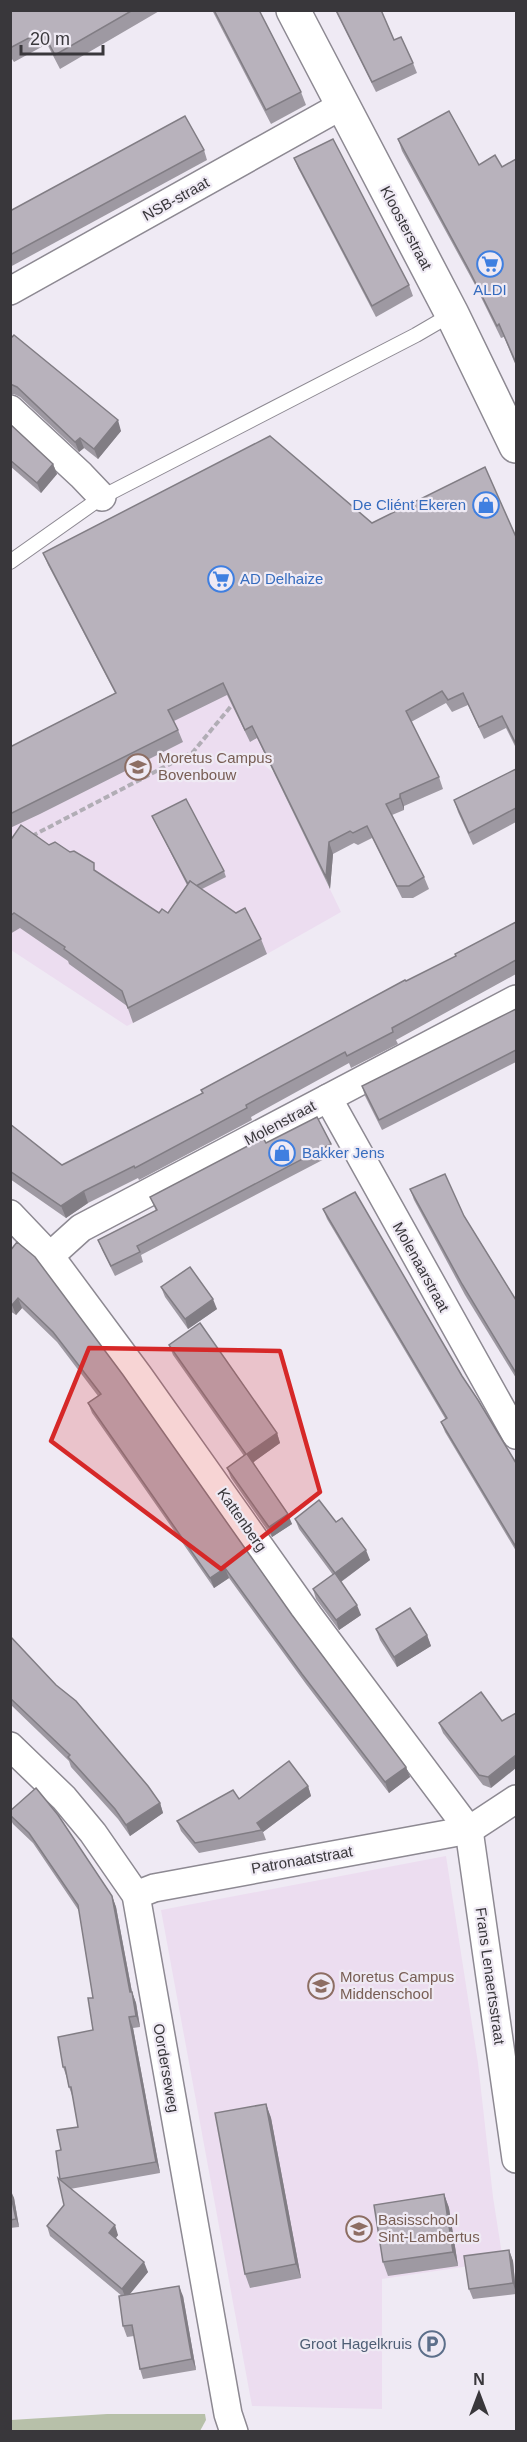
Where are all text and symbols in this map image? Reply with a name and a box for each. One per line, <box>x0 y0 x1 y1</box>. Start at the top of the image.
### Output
scale bar <box>21 18 104 56</box>
text: 20 m <box>30 29 70 49</box>
street label: NSB-straat <box>140 173 213 224</box>
street label: Kloosterstraat <box>377 183 436 273</box>
supermarket icon: ALDI <box>475 249 505 279</box>
place label: ALDI <box>473 281 507 298</box>
shop icon: De Cliént Ekeren <box>471 490 501 520</box>
place label: De Cliént Ekeren <box>353 496 466 513</box>
supermarket icon: AD Delhaize <box>206 564 236 594</box>
place label: AD Delhaize <box>240 570 323 587</box>
place label: Moretus Campus Bovenbouw <box>158 749 272 783</box>
school or university icon: Moretus Campus Bovenbouw <box>123 752 153 782</box>
street label: Molenstraat <box>241 1096 319 1148</box>
shop icon: Bakker Jens <box>267 1138 297 1168</box>
place label: Bakker Jens <box>302 1144 385 1161</box>
street label: Molenaarstraat <box>390 1219 454 1315</box>
street label: Kattenberg <box>214 1485 270 1555</box>
street label: Patronaatstraat <box>250 1842 355 1877</box>
street label: Frans Lenaertsstraat <box>472 1906 509 2046</box>
place label: Moretus Campus Middenschool <box>340 1968 454 2002</box>
school or university icon: Moretus Campus Middenschool <box>306 1971 336 2001</box>
street label: Oorderseweg <box>150 2022 183 2114</box>
place label: Basisschool Sint-Lambertus <box>378 2211 480 2245</box>
school or university icon: Basisschool Sint-Lambertus <box>344 2214 374 2244</box>
parking icon: Groot Hagelkruis <box>417 2329 447 2359</box>
place label: Groot Hagelkruis <box>299 2335 412 2352</box>
north arrow <box>449 2364 509 2424</box>
text: N <box>473 2371 485 2388</box>

